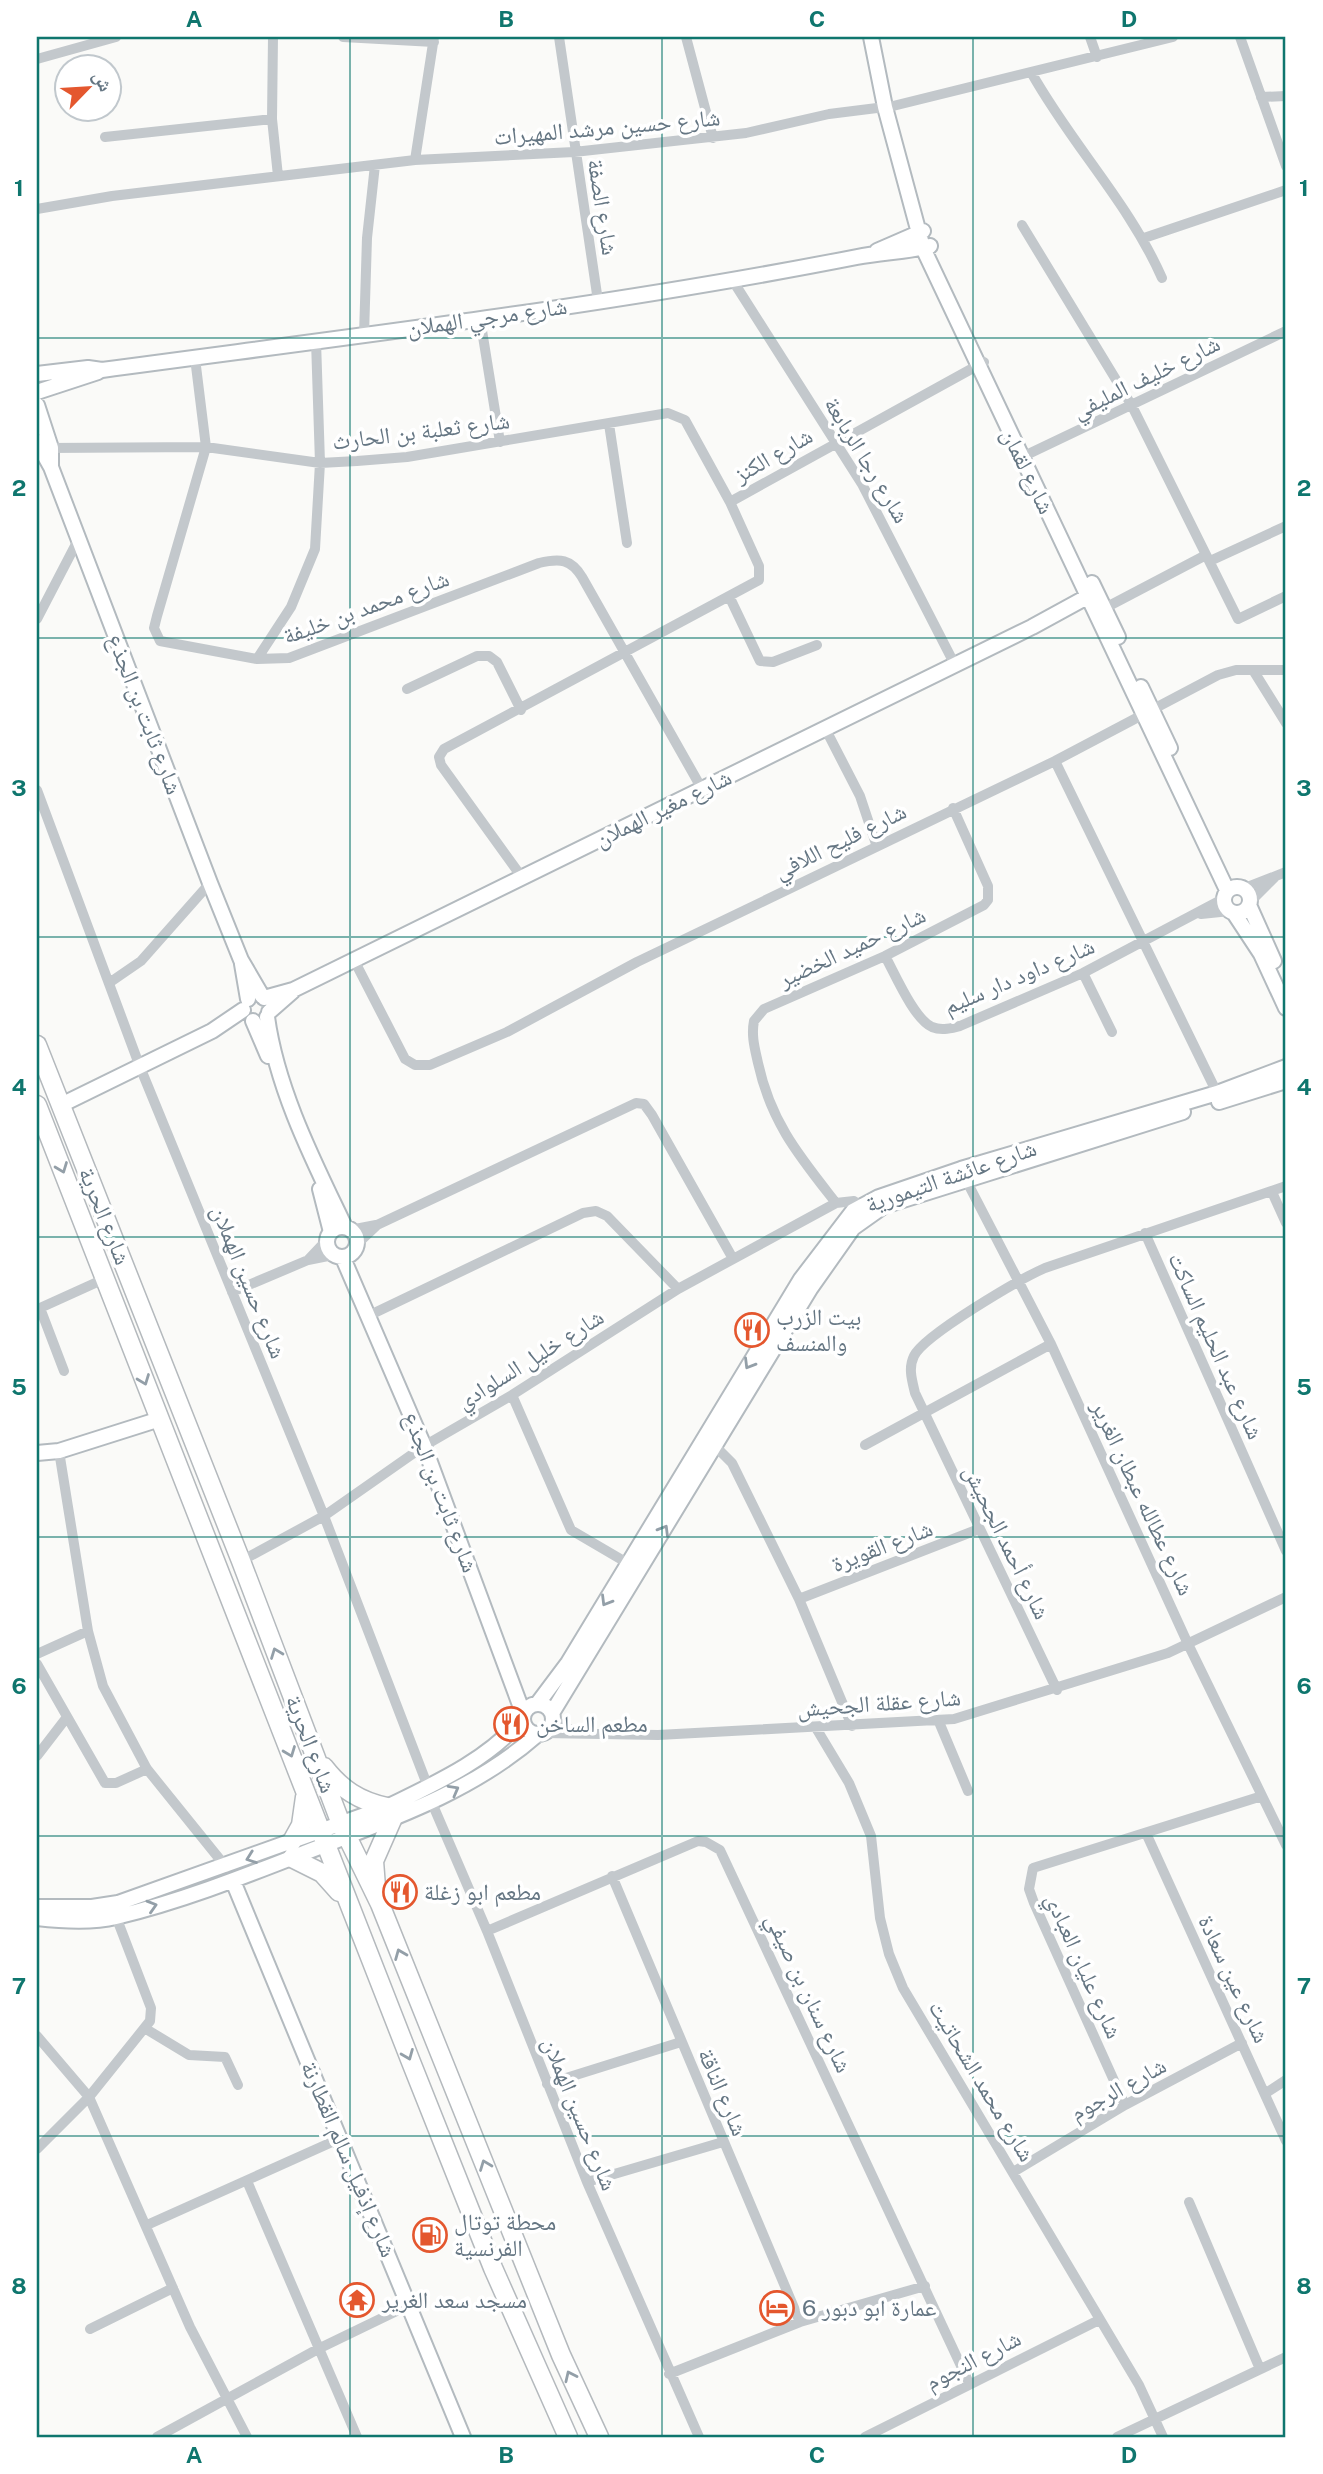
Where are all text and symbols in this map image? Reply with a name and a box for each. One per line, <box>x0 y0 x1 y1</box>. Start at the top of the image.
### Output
text: A <box>186 5 203 32</box>
text: B <box>498 5 514 32</box>
text: C <box>809 5 825 32</box>
text: D <box>1121 5 1137 32</box>
north arrow <box>52 52 122 122</box>
text: ش <box>88 67 118 95</box>
street label: شارع حسين مرشد المهيرات <box>493 103 722 152</box>
street label: شارع الصفة <box>581 157 624 257</box>
text: 1 <box>14 174 24 201</box>
text: 1 <box>1299 174 1309 201</box>
street label: شارع مرجي الهملان <box>405 292 569 347</box>
street label: شارع خليف المليفي <box>1068 329 1226 429</box>
street label: شارع رجا الربابعة <box>818 392 916 529</box>
street label: شارع ثعلبة بن الحارث <box>331 406 511 457</box>
street label: شارع الكنز <box>728 421 818 490</box>
street label: شارع لقمان <box>994 424 1061 519</box>
text: 2 <box>12 474 26 501</box>
text: 2 <box>1297 474 1311 501</box>
street label: شارع محمد بن خليفة <box>279 564 453 651</box>
street label: شارع ثابت بن الجذع <box>101 630 188 799</box>
street label: شارع مغير الهملان <box>590 763 736 854</box>
text: 3 <box>11 774 27 801</box>
text: 3 <box>1296 774 1312 801</box>
street label: شارع فليح اللافي <box>769 797 913 889</box>
street label: شارع حميد الخضير <box>773 901 931 995</box>
street label: شارع داود دار سليم <box>940 932 1099 1022</box>
text: 4 <box>11 1073 27 1100</box>
text: 4 <box>1296 1073 1312 1100</box>
street label: شارع عائشة التيمورية <box>862 1134 1040 1219</box>
one-way arrow <box>53 1162 67 1174</box>
street label: شارع الحرية <box>72 1163 137 1269</box>
street label: شارع حسين الهملان <box>205 1201 292 1363</box>
street label: شارع عبد الحليم الساكت <box>1160 1248 1270 1444</box>
street label: شارع خليل السلوادي <box>451 1303 611 1420</box>
place label: بيت الزرب والمنسف <box>776 1303 861 1356</box>
restaurant icon: بيت الزرب والمنسف <box>733 1311 771 1349</box>
one-way arrow <box>745 1357 758 1370</box>
text: 5 <box>11 1373 27 1400</box>
text: 5 <box>1296 1373 1312 1400</box>
one-way arrow <box>136 1374 150 1386</box>
street label: شارع عطالله عبطان الغرير <box>1084 1395 1200 1600</box>
street label: شارع ثابت بن الجذع <box>397 1408 484 1577</box>
street label: شارع أحمد الجحيش <box>957 1460 1056 1624</box>
street label: شارع القويرة <box>828 1514 937 1579</box>
one-way arrow <box>656 1524 669 1537</box>
one-way arrow <box>602 1593 615 1606</box>
one-way arrow <box>271 1647 285 1659</box>
text: 6 <box>11 1672 27 1699</box>
text: 6 <box>1296 1672 1312 1699</box>
street label: شارع عقلة الجحيش <box>796 1683 962 1724</box>
street label: شارع الحرية <box>279 1691 342 1797</box>
restaurant icon: مطعم الساخن <box>492 1705 530 1743</box>
place label: مطعم الساخن <box>536 1710 648 1740</box>
one-way arrow <box>282 1745 296 1757</box>
one-way arrow <box>447 1785 460 1798</box>
one-way arrow <box>245 1850 257 1864</box>
restaurant icon: مطعم ابو زغلة <box>381 1873 419 1911</box>
place label: مطعم ابو زغلة <box>424 1878 541 1908</box>
street label: شارع عليان العبادي <box>1035 1889 1128 2045</box>
one-way arrow <box>146 1899 158 1914</box>
street label: شارع سنان بن صيفي <box>755 1909 858 2079</box>
street label: شارع عين سعادة <box>1191 1911 1276 2048</box>
one-way arrow <box>395 1948 409 1960</box>
text: 7 <box>12 1972 26 1999</box>
text: 7 <box>1297 1972 1311 1999</box>
street label: شارع محمد الشحاتيت <box>922 1995 1041 2167</box>
street label: شارع حسين الهملان <box>536 2033 623 2195</box>
street label: شارع الناقة <box>691 2044 754 2140</box>
one-way arrow <box>400 2048 414 2060</box>
street label: شارع الرجوم <box>1065 2051 1172 2129</box>
street label: شارع إذفيل سالم القطارنة <box>293 2057 403 2262</box>
one-way arrow <box>479 2159 493 2171</box>
place label: محطة توتال الفرنسية <box>454 2208 556 2261</box>
fuel station icon: محطة توتال الفرنسية <box>411 2216 449 2254</box>
text: 8 <box>11 2272 27 2299</box>
text: 8 <box>1296 2272 1312 2299</box>
temple icon: مسجد سعد الغرير <box>338 2281 376 2319</box>
place label: مسجد سعد الغرير <box>381 2286 527 2313</box>
hotel icon: عمارة ابو دبور 6 <box>758 2289 796 2327</box>
place label: عمارة ابو دبور 6 <box>802 2294 937 2322</box>
street label: شارع النجوم <box>920 2324 1026 2398</box>
one-way arrow <box>564 2370 578 2383</box>
text: A <box>186 2441 203 2468</box>
text: B <box>498 2441 514 2468</box>
text: C <box>809 2441 825 2468</box>
text: D <box>1121 2441 1137 2468</box>

